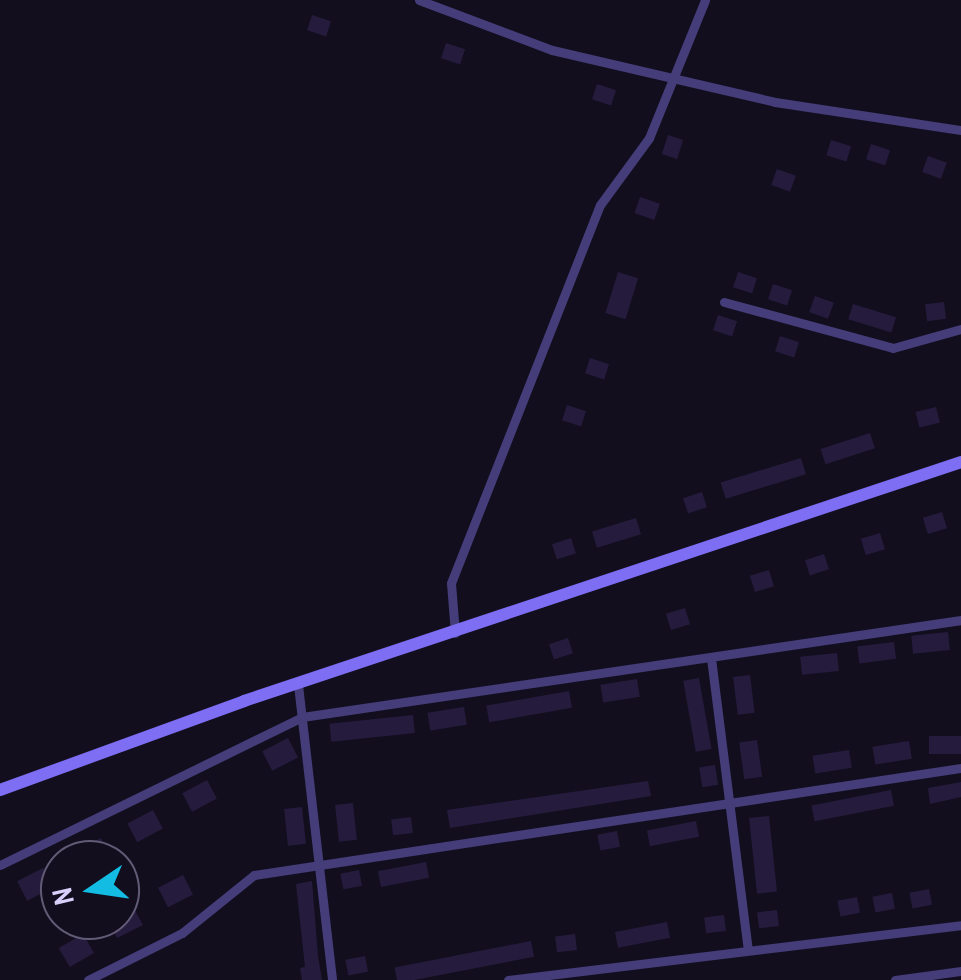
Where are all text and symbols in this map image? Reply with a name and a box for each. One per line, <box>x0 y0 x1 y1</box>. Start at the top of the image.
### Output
north arrow <box>40 840 140 940</box>
text: N <box>42 884 83 909</box>

